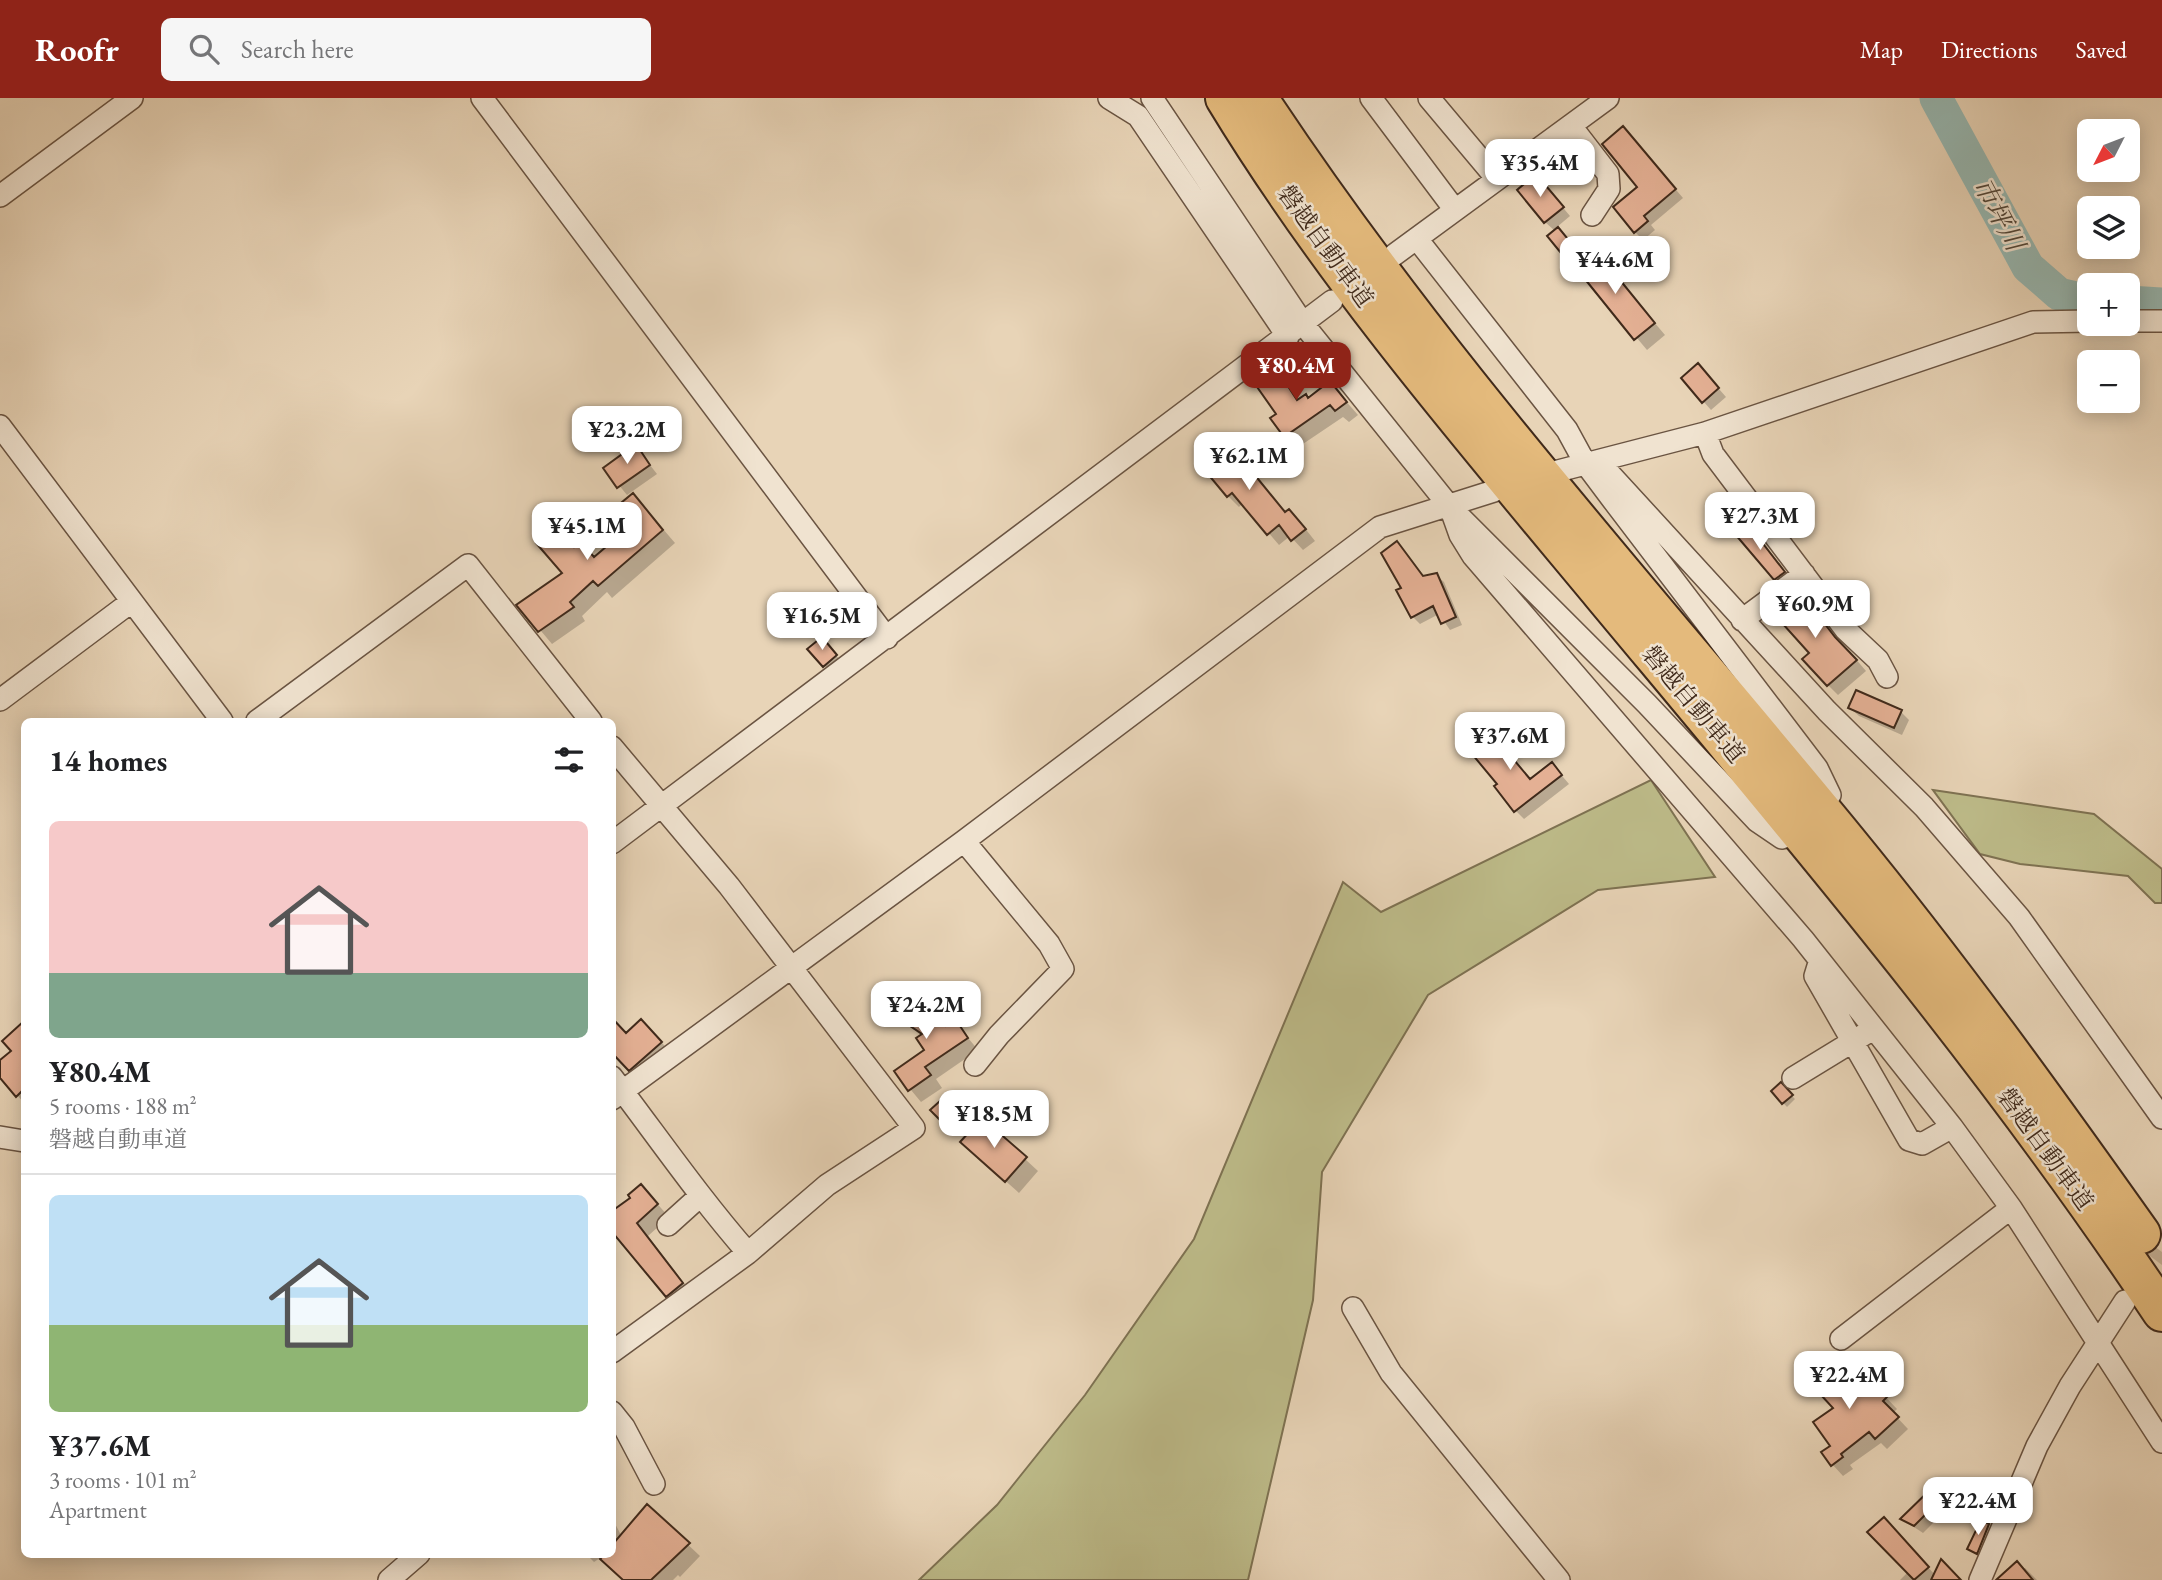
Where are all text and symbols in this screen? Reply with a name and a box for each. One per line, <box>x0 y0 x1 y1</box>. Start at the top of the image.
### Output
search box <box>161 18 651 81</box>
text: Roofr <box>35 28 119 71</box>
icon: search <box>185 30 223 68</box>
text: Search here <box>241 32 354 66</box>
text: Map <box>1860 34 1903 65</box>
text: Directions <box>1941 34 2038 65</box>
text: Saved <box>2076 34 2127 65</box>
north arrow <box>2077 119 2140 182</box>
map controls <box>2077 119 2140 413</box>
pin: ¥35.4M <box>1483 140 1597 199</box>
text: ¥35.4M <box>1501 147 1579 177</box>
water label: 市坪川 <box>1966 172 2034 259</box>
street label: 磐越自動車道 <box>1271 179 1381 313</box>
button: layers <box>2077 196 2140 259</box>
pin: ¥44.6M <box>1558 236 1672 296</box>
text: ¥44.6M <box>1576 244 1654 274</box>
button: + <box>2077 273 2140 336</box>
pin: ¥80.4M <box>1239 342 1353 402</box>
text: ¥80.4M <box>1257 350 1335 380</box>
button: − <box>2077 350 2140 413</box>
pin: ¥23.2M <box>570 406 684 466</box>
text: ¥23.2M <box>588 414 666 444</box>
pin: ¥62.1M <box>1192 432 1306 492</box>
text: ¥62.1M <box>1210 440 1288 470</box>
pin: ¥27.3M <box>1703 492 1817 552</box>
text: ¥27.3M <box>1721 500 1799 530</box>
pin: ¥45.1M <box>530 503 644 562</box>
text: ¥45.1M <box>548 510 626 540</box>
pin: ¥60.9M <box>1758 580 1872 640</box>
text: ¥60.9M <box>1776 588 1854 618</box>
pin: ¥16.5M <box>765 592 879 652</box>
text: ¥16.5M <box>783 600 861 630</box>
street label: 磐越自動車道 <box>1636 639 1752 769</box>
pin: ¥37.6M <box>1453 712 1567 772</box>
text: ¥37.6M <box>1471 720 1549 750</box>
text: 14 homes <box>49 741 167 780</box>
icon: filters <box>550 741 588 779</box>
icon: home <box>256 867 382 993</box>
pin: ¥24.2M <box>869 982 983 1041</box>
text: ¥24.2M <box>887 989 965 1019</box>
text: ¥80.4M <box>49 1052 151 1091</box>
street label: 磐越自動車道 <box>1991 1082 2101 1216</box>
pin: ¥18.5M <box>937 1090 1051 1150</box>
text: 5 rooms · 188 m² <box>49 1091 197 1121</box>
text: ¥18.5M <box>955 1098 1033 1128</box>
text: 磐越自動車道 <box>49 1124 187 1154</box>
icon: home <box>256 1240 382 1366</box>
pin: ¥22.4M <box>1792 1352 1906 1411</box>
text: ¥22.4M <box>1810 1359 1888 1389</box>
text: ¥37.6M <box>49 1426 151 1465</box>
text: 3 rooms · 101 m² <box>49 1465 197 1495</box>
pin: ¥22.4M <box>1921 1478 2035 1537</box>
text: ¥22.4M <box>1939 1485 2017 1515</box>
text: Apartment <box>49 1495 147 1525</box>

